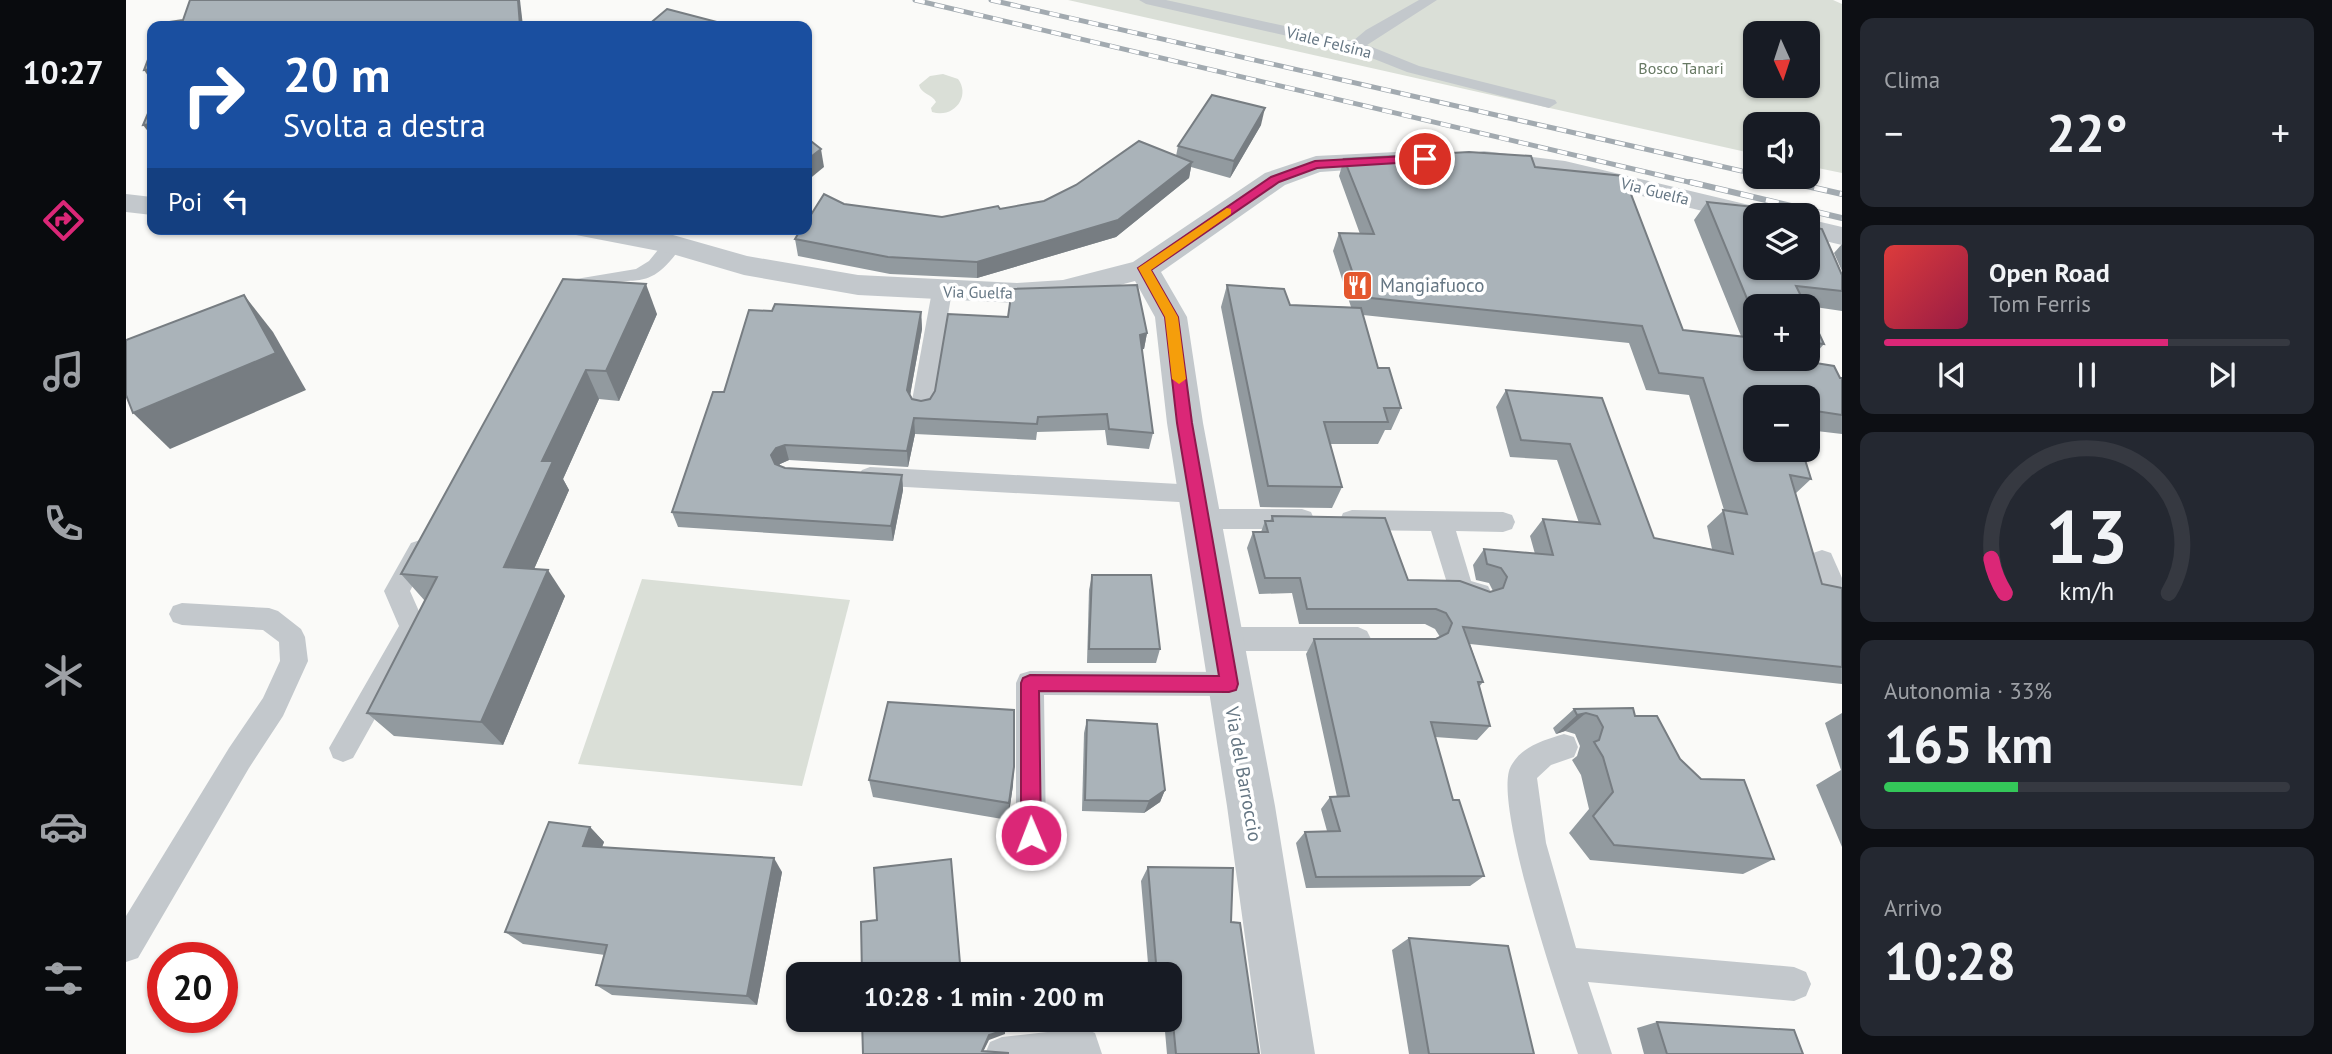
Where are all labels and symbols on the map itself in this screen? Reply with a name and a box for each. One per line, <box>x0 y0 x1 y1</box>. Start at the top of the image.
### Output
north arrow <box>1743 21 1820 98</box>
street label: Viale Felsina <box>1283 22 1374 62</box>
park label: Bosco Tanari <box>1638 58 1724 78</box>
pin <box>1395 129 1455 189</box>
street label: Via Guelfa <box>1618 173 1691 209</box>
restaurant icon: Mangiafuoco <box>1340 268 1374 302</box>
place label: Mangiafuoco <box>1380 273 1484 297</box>
street label: Via Guelfa <box>942 281 1013 303</box>
street label: Via del Barroccio <box>1220 704 1268 843</box>
position arrow <box>994 798 1068 872</box>
speed limit sign: 20 <box>147 942 238 1033</box>

